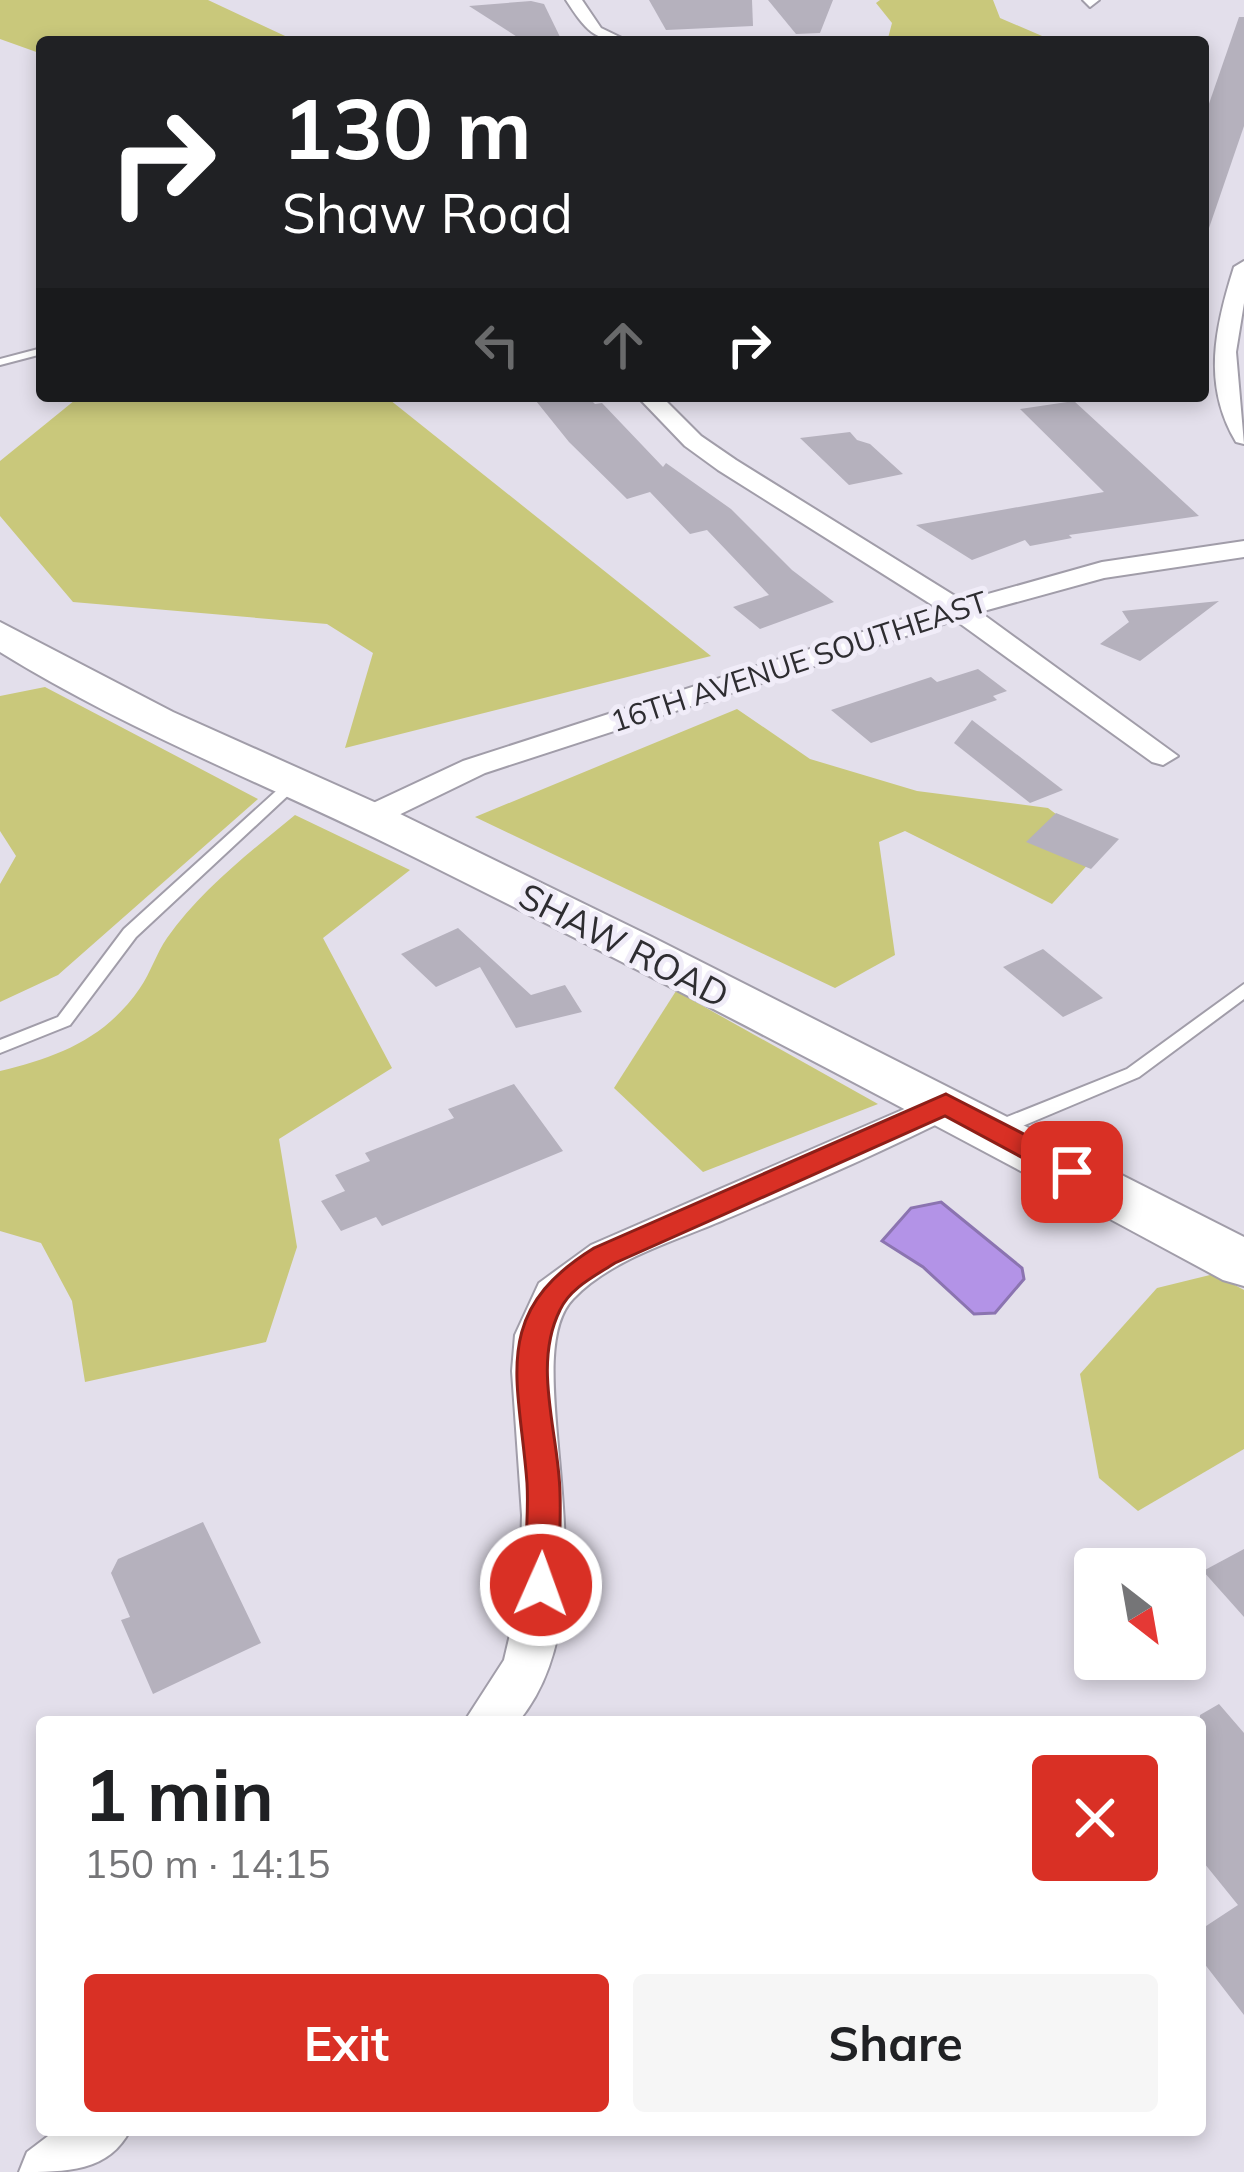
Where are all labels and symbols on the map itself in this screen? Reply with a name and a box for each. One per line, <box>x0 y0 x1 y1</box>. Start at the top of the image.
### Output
street label: 16TH AVENUE SOUTHEAST <box>605 582 992 740</box>
street label: SHAW ROAD <box>512 872 737 1017</box>
pin <box>1021 1121 1123 1223</box>
position arrow <box>478 1522 604 1648</box>
north arrow <box>1074 1548 1206 1680</box>

